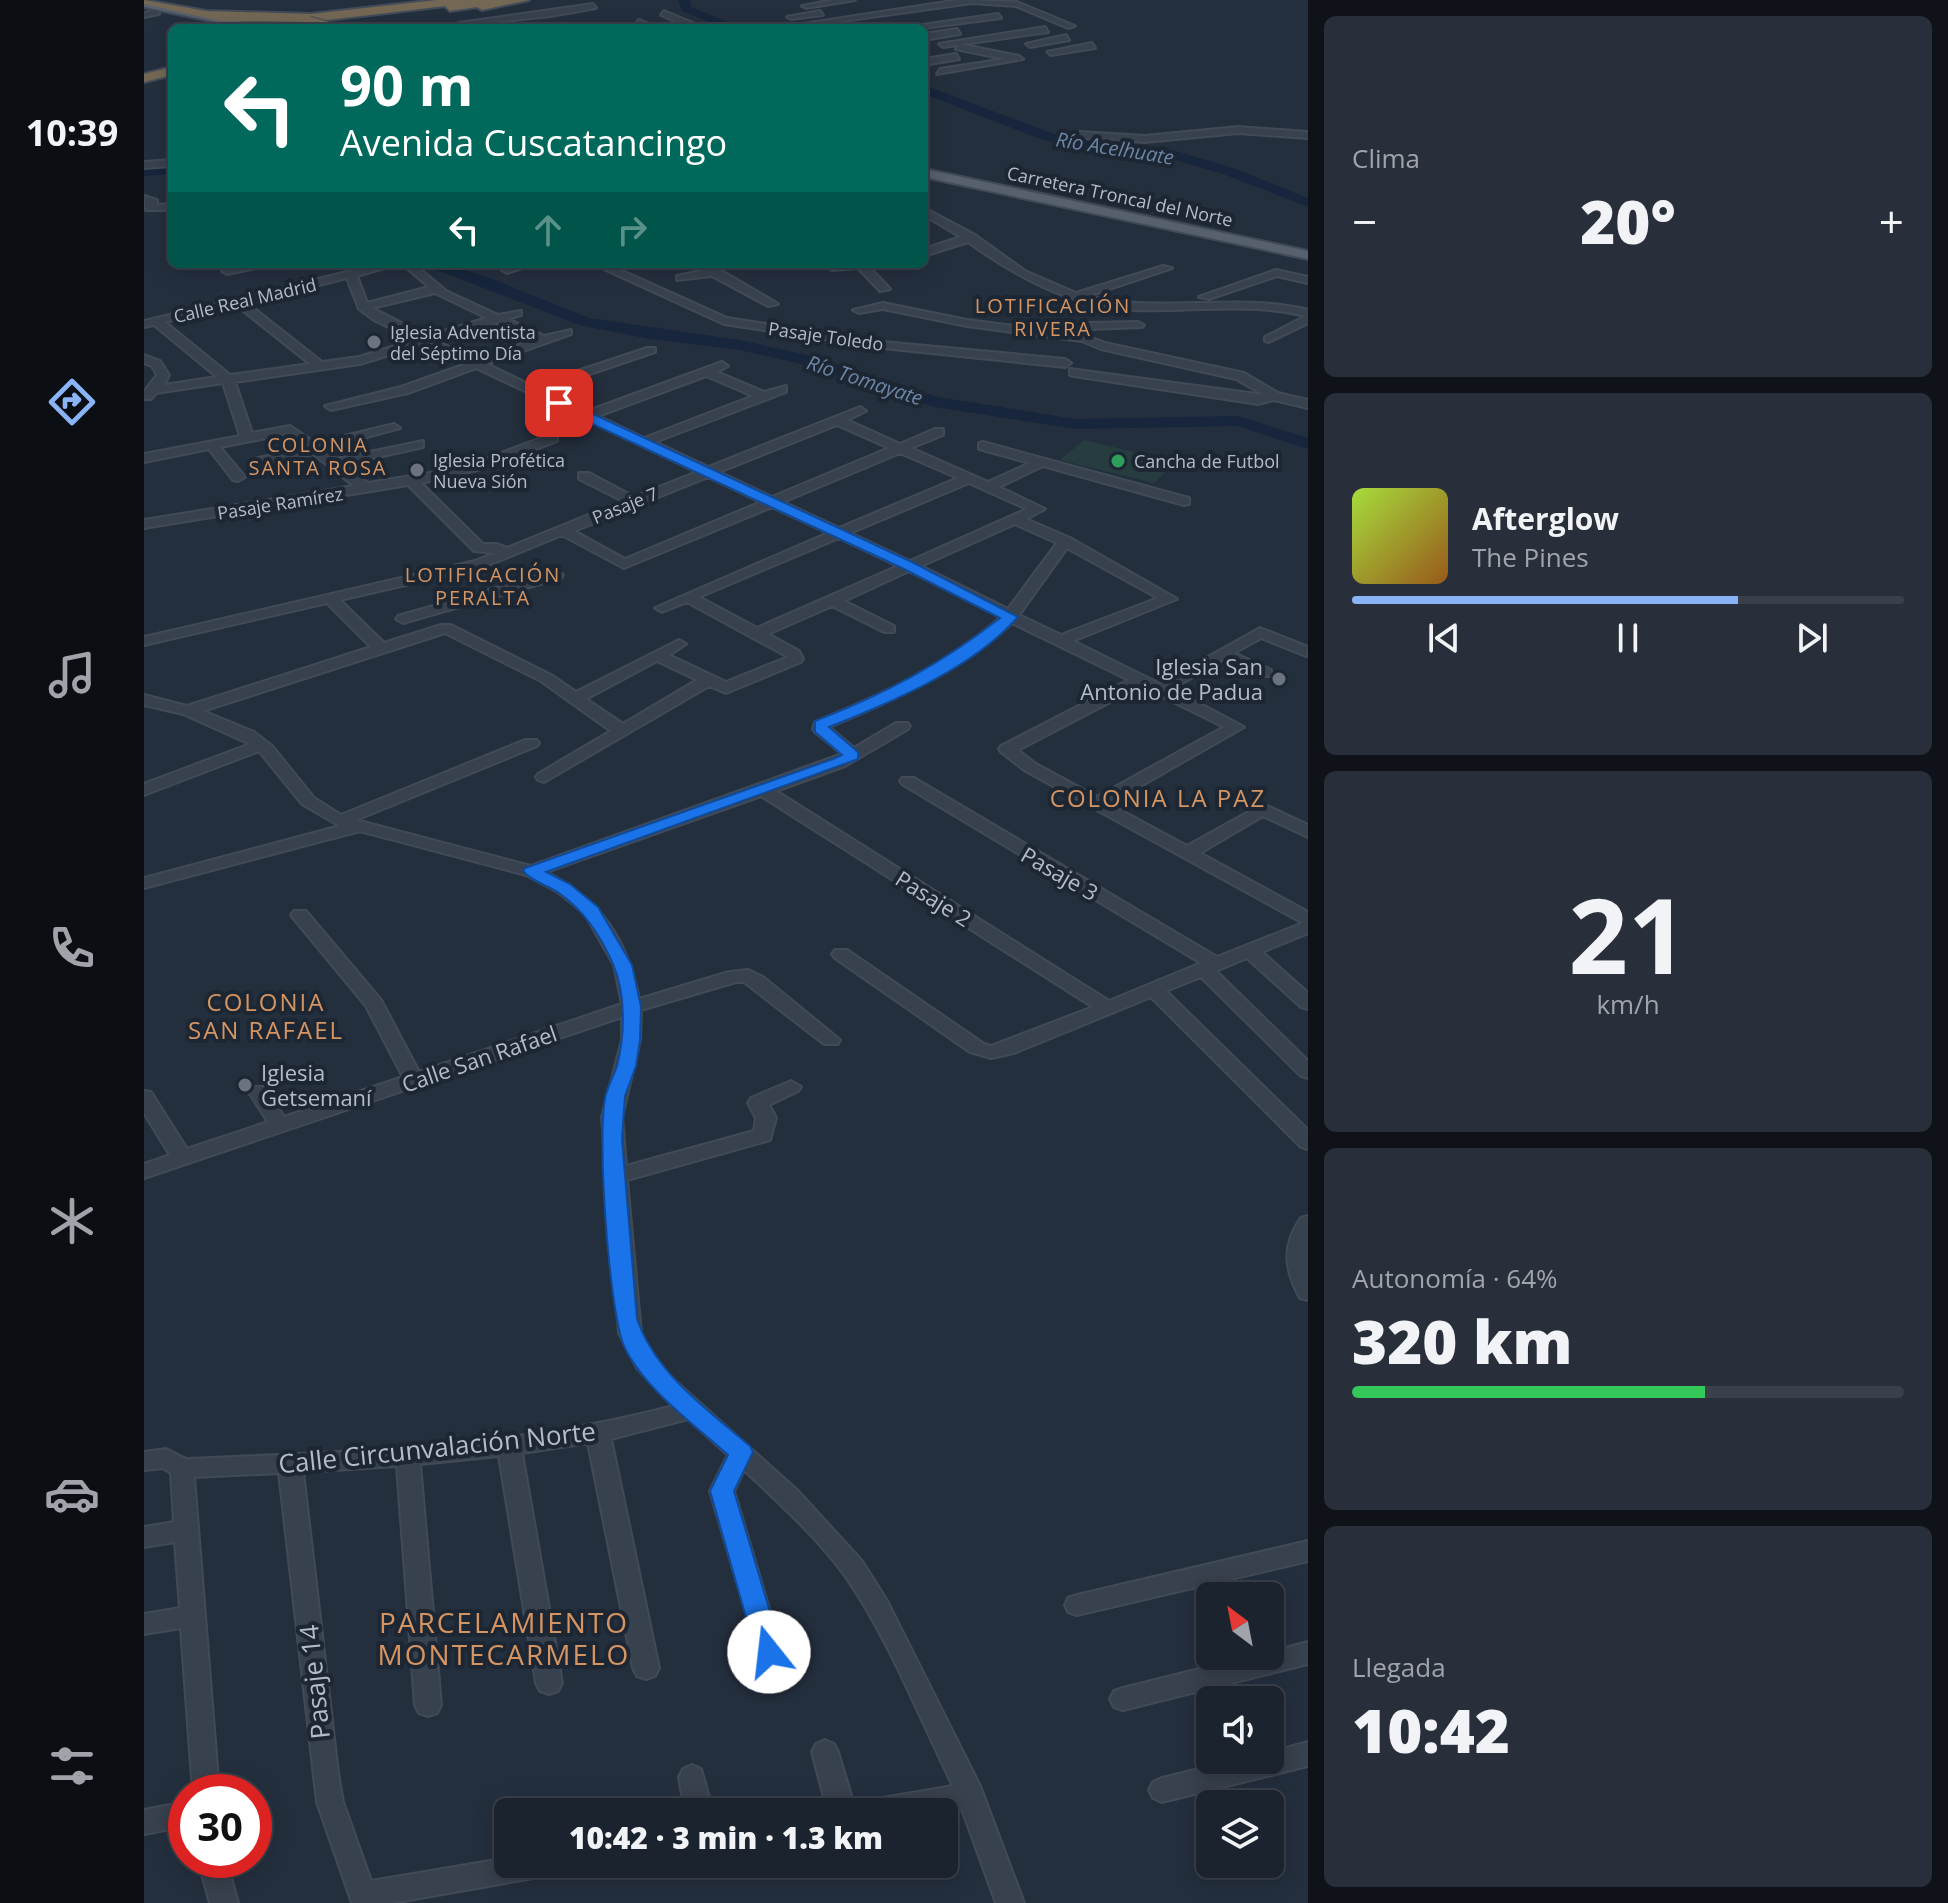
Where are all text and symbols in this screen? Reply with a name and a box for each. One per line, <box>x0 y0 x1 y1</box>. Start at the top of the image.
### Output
text: 90 m <box>340 46 474 122</box>
icon: left <box>208 56 312 160</box>
text: 10:39 <box>26 108 118 157</box>
text: Avenida Cuscatancingo <box>340 118 727 167</box>
water label: Río Acelhuate <box>1054 125 1176 171</box>
text: Clima <box>1352 140 1420 176</box>
street label: Carretera Troncal del Norte <box>1005 160 1235 232</box>
text: 20° <box>1580 180 1676 262</box>
text: − <box>1352 191 1377 251</box>
text: + <box>1879 191 1904 251</box>
icon: left <box>442 208 486 252</box>
icon: ahead <box>526 208 570 252</box>
icon: right <box>610 208 654 252</box>
street label: Calle Real Madrid <box>171 272 319 328</box>
district label: LOTIFICACIÓN RIVERA <box>975 292 1131 342</box>
street label: Pasaje Toledo <box>767 316 885 356</box>
place label: Iglesia Adventista del Séptimo Día <box>390 320 536 365</box>
marker: Iglesia Adventista del Séptimo Día <box>365 333 383 351</box>
water label: Río Tomayate <box>804 349 926 411</box>
pin <box>525 369 593 437</box>
icon: directions <box>44 374 100 430</box>
icon: arrive <box>537 381 581 425</box>
district label: COLONIA SANTA ROSA <box>248 431 388 481</box>
place label: Iglesia Profética Nueva Sión <box>433 448 565 493</box>
place label: Cancha de Futbol <box>1134 449 1280 473</box>
marker: Cancha de Futbol <box>1109 452 1127 470</box>
marker: Iglesia Profética Nueva Sión <box>408 461 426 479</box>
street label: Pasaje Ramírez <box>215 481 345 525</box>
street label: Pasaje 7 <box>589 481 661 529</box>
text: Afterglow <box>1472 498 1619 539</box>
text: The Pines <box>1472 539 1589 575</box>
district label: LOTIFICACIÓN PERALTA <box>405 561 561 611</box>
icon: previous <box>1422 616 1466 660</box>
icon: pause <box>1606 616 1650 660</box>
icon: next <box>1790 616 1834 660</box>
icon: music <box>44 647 100 703</box>
place label: Iglesia San Antonio de Padua <box>1080 651 1263 706</box>
marker: Iglesia San Antonio de Padua <box>1270 670 1288 688</box>
district label: COLONIA LA PAZ <box>1050 781 1266 814</box>
street label: Pasaje 3 <box>1016 839 1104 907</box>
street label: Pasaje 2 <box>890 863 978 933</box>
text: 21 <box>1569 863 1687 1004</box>
icon: phone <box>44 920 100 976</box>
district label: COLONIA SAN RAFAEL <box>188 985 344 1046</box>
text: km/h <box>1596 986 1660 1022</box>
street label: Calle San Rafael <box>397 1017 561 1099</box>
place label: Iglesia Getsemaní <box>261 1057 372 1112</box>
marker: Iglesia Getsemaní <box>236 1076 254 1094</box>
icon: climate <box>44 1193 100 1249</box>
text: Autonomía · 64% <box>1352 1260 1558 1296</box>
text: 320 km <box>1352 1300 1573 1382</box>
street label: Calle Circunvalación Norte <box>277 1412 597 1482</box>
icon: car <box>44 1466 100 1522</box>
north arrow <box>1196 1582 1284 1670</box>
map controls <box>1196 1582 1284 1878</box>
district label: PARCELAMIENTO MONTECARMELO <box>378 1603 630 1673</box>
position arrow <box>727 1610 811 1694</box>
street label: Pasaje 14 <box>290 1623 338 1741</box>
text: Llegada <box>1352 1649 1446 1685</box>
button: sound <box>1196 1686 1284 1774</box>
text: 10:42 <box>1352 1689 1510 1771</box>
icon: filters <box>44 1738 100 1794</box>
speed limit sign: 30 <box>168 1774 272 1878</box>
button: layers <box>1196 1790 1284 1878</box>
text: 10:42 · 3 min · 1.3 km <box>569 1817 883 1858</box>

